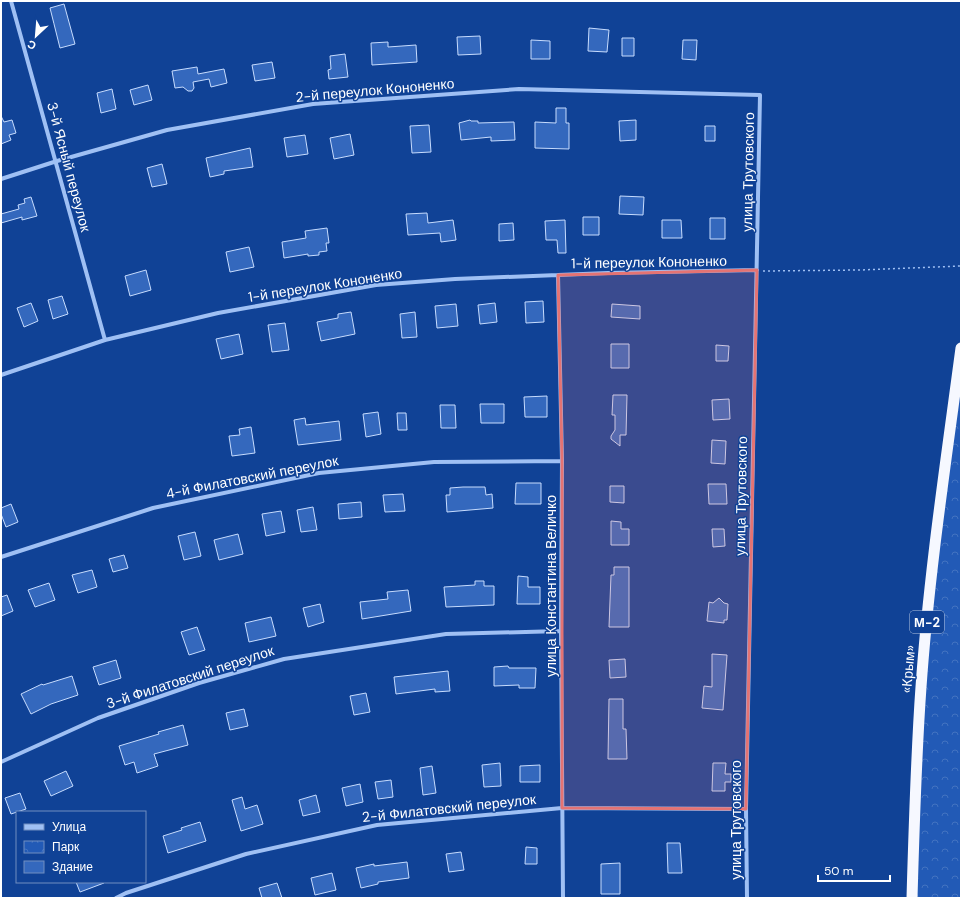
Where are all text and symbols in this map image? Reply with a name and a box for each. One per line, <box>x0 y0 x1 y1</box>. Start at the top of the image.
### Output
north arrow <box>16 16 56 56</box>
text: С <box>25 37 38 53</box>
street label: 2-й переулок Кононенко <box>295 74 455 106</box>
street label: 3-й Ясный переулок <box>43 100 95 235</box>
street label: улица Трутовского <box>738 112 758 232</box>
street label: 1-й переулок Кононенко <box>571 252 727 272</box>
street label: 1-й переулок Кононенко <box>247 264 404 306</box>
street label: улица Трутовского <box>731 436 751 556</box>
street label: 4-й Филатовский переулок <box>164 451 341 503</box>
street label: улица Константина Величко <box>542 495 560 677</box>
road number: М-2 <box>910 611 944 633</box>
street label: 3-й Филатовский переулок <box>104 641 277 713</box>
street label: «Крым» <box>897 644 919 694</box>
street label: улица Трутовского <box>727 760 745 880</box>
street label: 2-й Филатовский переулок <box>361 790 538 826</box>
legend <box>16 811 146 883</box>
text: Улица <box>52 819 86 835</box>
text: Парк <box>52 839 80 855</box>
scale bar <box>818 857 890 883</box>
text: Здание <box>52 859 93 875</box>
text: 50 m <box>824 863 853 879</box>

